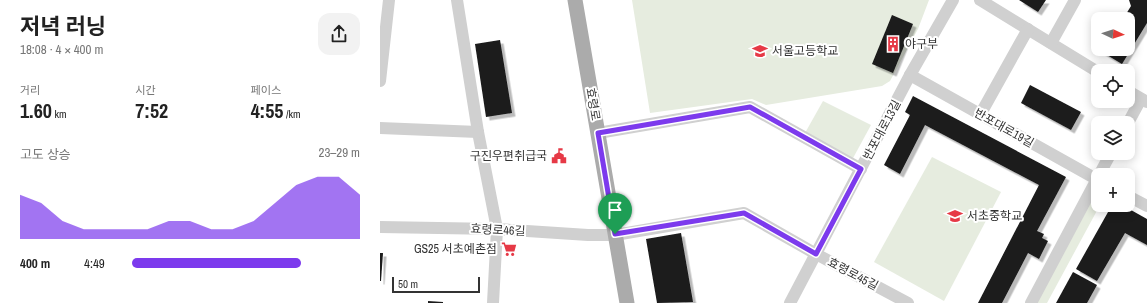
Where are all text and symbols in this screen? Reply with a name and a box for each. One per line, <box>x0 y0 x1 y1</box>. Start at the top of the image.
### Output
text: 저녁 러닝 <box>20 11 106 41</box>
north arrow <box>1091 12 1135 56</box>
map controls <box>1091 12 1135 212</box>
button: share <box>318 13 360 55</box>
building icon: 야구부 <box>884 35 902 53</box>
place label: 야구부 <box>905 36 938 52</box>
text: 18:08 · 4 × 400 m <box>20 41 103 58</box>
school or university icon: 서울고등학교 <box>751 42 769 60</box>
place label: 서울고등학교 <box>772 43 838 59</box>
button: locate <box>1091 64 1135 108</box>
text: 거리 <box>20 83 40 97</box>
text: 시간 <box>135 83 156 97</box>
text: 페이스 <box>251 83 281 97</box>
street label: 효령로 <box>582 86 604 122</box>
text: 1.60 <box>20 97 52 124</box>
text: 7:52 <box>135 97 168 124</box>
text: 4:55 <box>251 97 283 124</box>
street label: 반포대로13길 <box>859 97 905 163</box>
street label: 반포대로19길 <box>971 105 1037 151</box>
text: km <box>52 107 66 121</box>
text: /km <box>283 107 301 121</box>
button: layers <box>1091 116 1135 160</box>
text: 23–29 m <box>319 144 360 161</box>
text: 고도 상승 <box>20 146 71 163</box>
public building icon: 구진우편취급국 <box>550 147 568 165</box>
place label: 구진우편취급국 <box>470 148 547 164</box>
button: + <box>1091 168 1135 212</box>
pin <box>598 193 632 234</box>
icon: arrive <box>604 199 626 221</box>
school or university icon: 서초중학교 <box>946 207 964 225</box>
place label: 서초중학교 <box>967 208 1022 224</box>
street label: 효령로46길 <box>470 221 526 239</box>
supermarket icon: GS25 서초예촌점 <box>500 240 518 258</box>
place label: GS25 서초예촌점 <box>414 241 497 257</box>
street label: 효령로45길 <box>825 254 881 294</box>
text: 400 m <box>20 255 50 272</box>
text: 4:49 <box>84 255 105 272</box>
scale bar <box>392 275 480 294</box>
text: 50 m <box>398 277 418 291</box>

